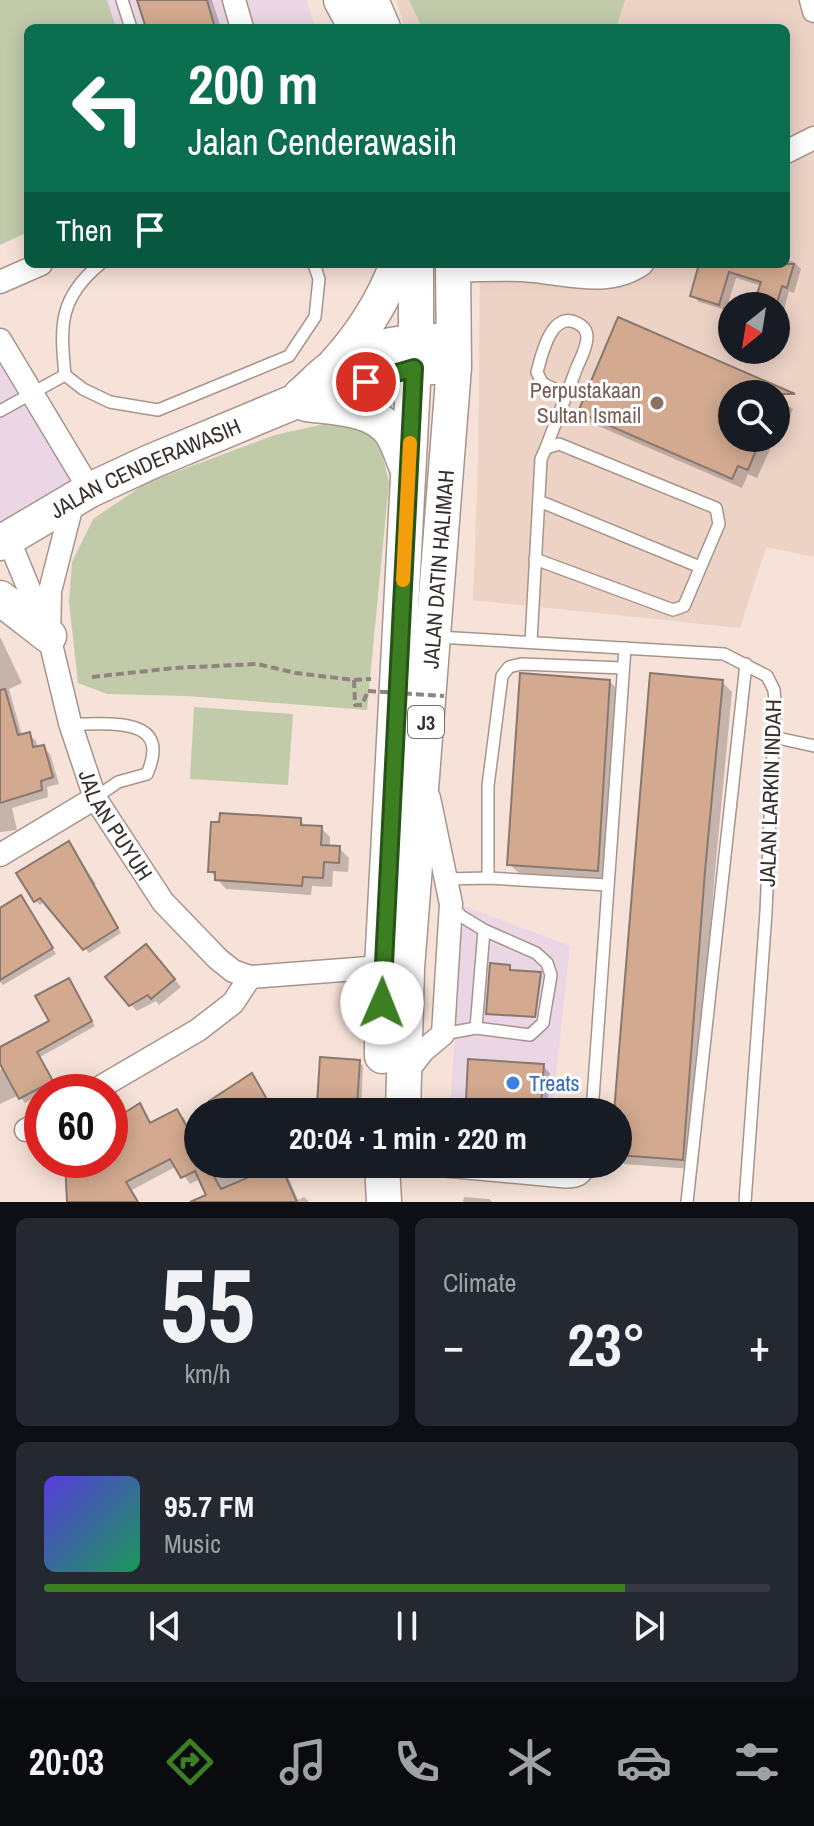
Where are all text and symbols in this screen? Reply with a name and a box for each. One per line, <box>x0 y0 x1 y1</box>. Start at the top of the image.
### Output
text: 200 m <box>188 46 318 121</box>
icon: left <box>56 56 160 160</box>
text: Jalan Cenderawasih <box>188 118 457 166</box>
icon: arrive <box>128 208 172 252</box>
text: Then <box>56 210 112 250</box>
north arrow <box>718 292 790 364</box>
map controls <box>718 292 790 452</box>
pin <box>332 348 400 416</box>
icon: arrive <box>344 360 388 404</box>
place label: Perpustakaan Sultan Ismail <box>530 375 641 430</box>
button: search <box>718 380 790 452</box>
marker: Perpustakaan Sultan Ismail <box>648 394 666 412</box>
street label: JALAN CENDERAWASIH <box>44 411 245 525</box>
street label: JALAN DATIN HALIMAH <box>415 469 461 670</box>
street label: JALAN LARKIN INDAH <box>752 699 788 887</box>
road number: J3 <box>408 706 444 738</box>
street label: JALAN PUYUH <box>72 766 160 886</box>
position arrow <box>340 961 424 1045</box>
place label: Treats <box>529 1068 579 1098</box>
speed limit sign: 60 <box>24 1074 128 1178</box>
marker: Treats <box>504 1074 522 1092</box>
text: 20:04 · 1 min · 220 m <box>289 1118 527 1158</box>
text: 55 <box>160 1234 255 1374</box>
text: Climate <box>443 1265 516 1300</box>
text: 23° <box>567 1304 646 1385</box>
text: − <box>443 1315 464 1375</box>
text: + <box>749 1315 770 1375</box>
text: km/h <box>184 1356 231 1391</box>
text: 95.7 FM <box>164 1486 254 1526</box>
text: Music <box>164 1526 221 1561</box>
icon: previous <box>143 1604 187 1648</box>
icon: pause <box>385 1604 429 1648</box>
icon: next <box>627 1604 671 1648</box>
icon: directions <box>162 1734 218 1790</box>
icon: music <box>275 1734 331 1790</box>
icon: phone <box>389 1734 445 1790</box>
icon: climate <box>502 1734 558 1790</box>
icon: car <box>616 1734 672 1790</box>
icon: filters <box>729 1734 785 1790</box>
text: 20:03 <box>29 1738 104 1786</box>

